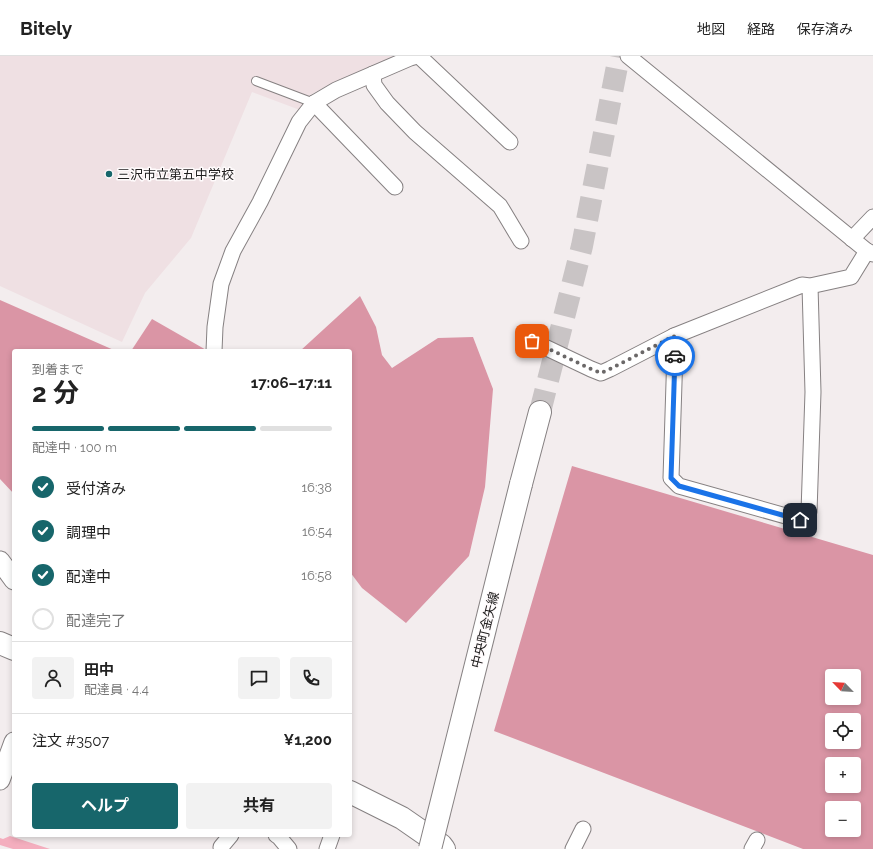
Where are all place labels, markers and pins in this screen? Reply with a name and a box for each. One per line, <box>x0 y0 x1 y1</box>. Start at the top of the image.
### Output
place label: 三沢市立第五中学校 <box>117 167 234 182</box>
marker: 三沢市立第五中学校 <box>104 169 114 179</box>
pin <box>515 324 549 358</box>
pin <box>783 503 817 537</box>

